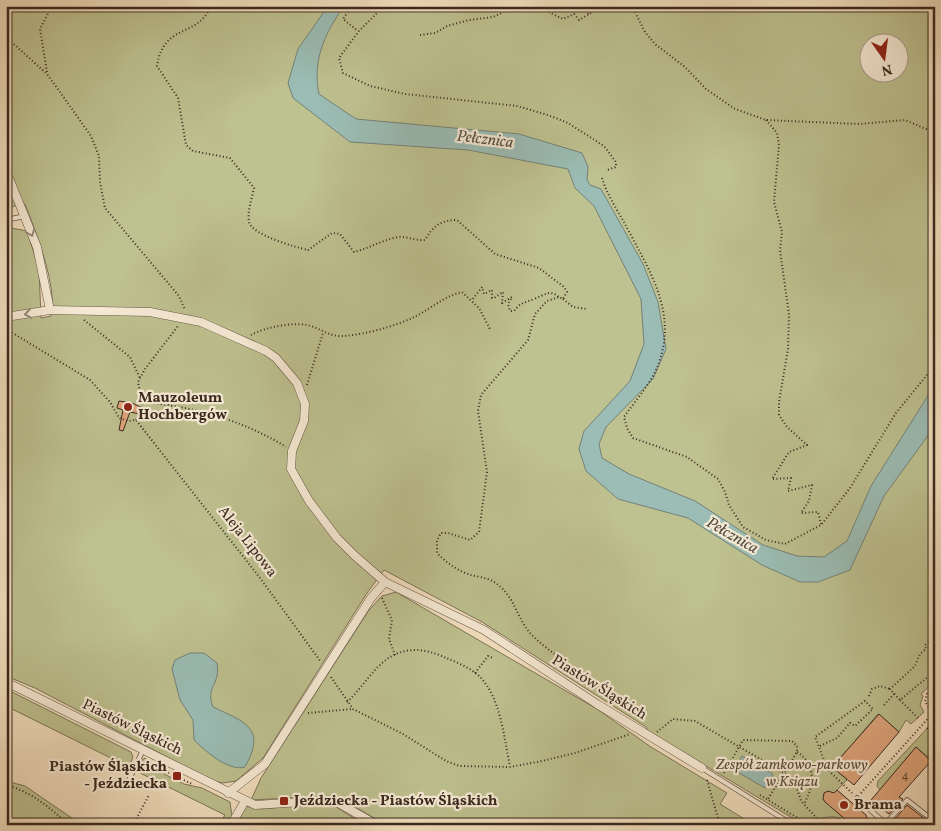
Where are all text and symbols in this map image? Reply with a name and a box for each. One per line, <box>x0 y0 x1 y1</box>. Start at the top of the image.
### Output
north arrow <box>858 32 908 82</box>
text: N <box>880 59 894 80</box>
water label: Pełcznica <box>456 126 515 154</box>
one-way arrow <box>25 228 36 237</box>
one-way arrow <box>24 309 33 319</box>
place label: Mauzoleum Hochbergów <box>138 388 227 426</box>
marker: Mauzoleum Hochbergów <box>122 401 134 413</box>
street label: Aleja Lipowa <box>212 502 282 582</box>
water label: Pełcznica <box>702 512 762 560</box>
street label: Piastów Śląskich <box>547 650 651 726</box>
street label: Piastów Śląskich <box>78 695 186 761</box>
park label: Zespół zamkowo-parkowy w Ksiązu <box>715 755 868 793</box>
place label: Piastów Śląskich - Jeździecka <box>49 757 167 795</box>
house number: 4 <box>901 768 909 784</box>
marker: Piastów Śląskich - Jeździecka <box>171 770 183 782</box>
place label: Jeździecka - Piastów Śląskich <box>293 791 498 812</box>
marker: Jeździecka - Piastów Śląskich <box>278 795 290 807</box>
place label: Brama <box>854 795 902 816</box>
marker: Brama <box>838 799 850 811</box>

